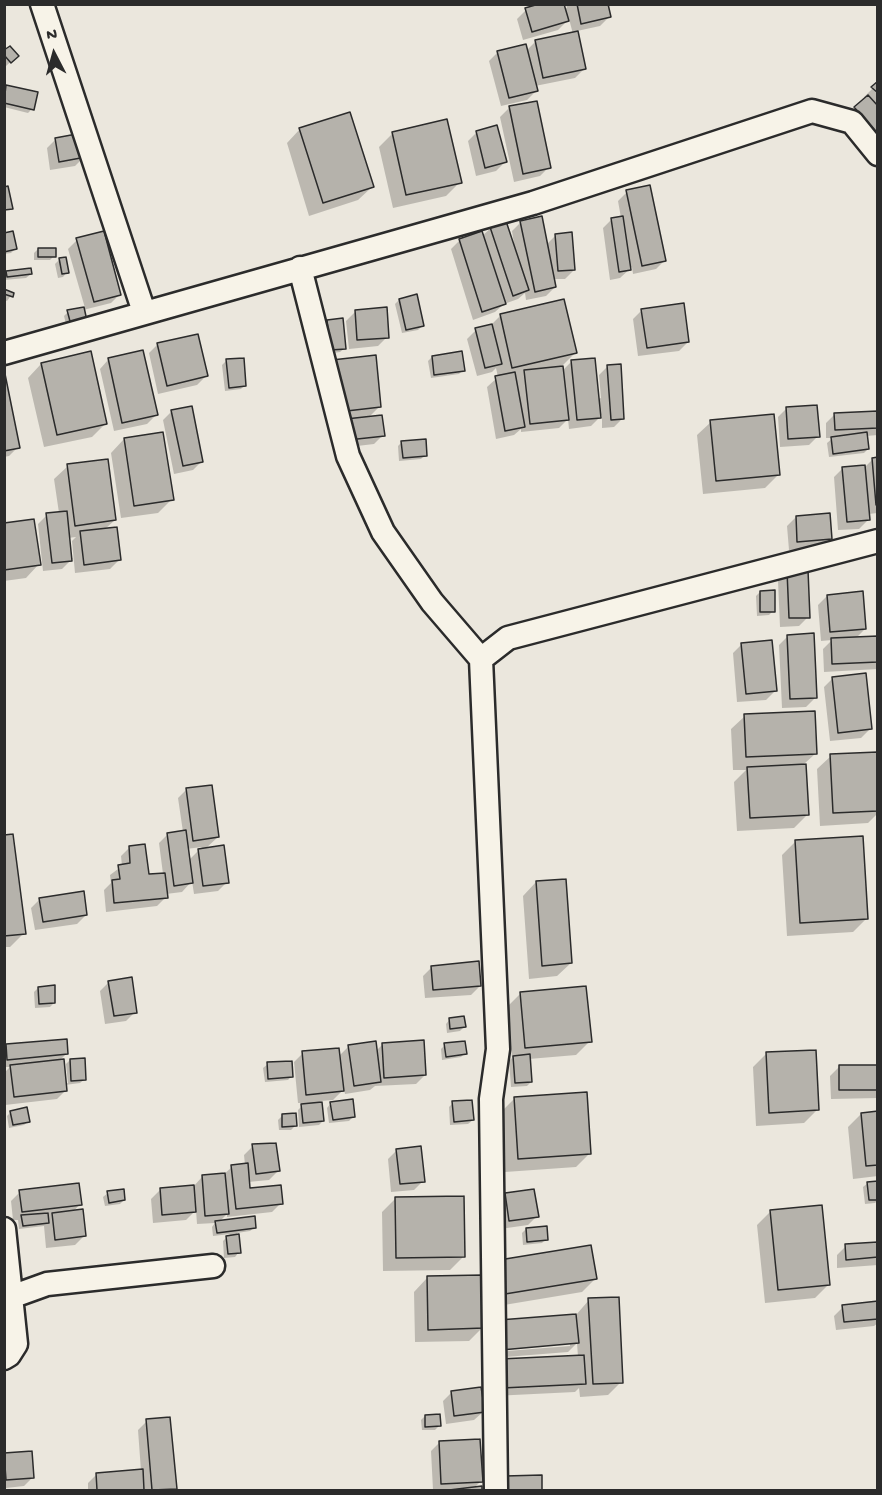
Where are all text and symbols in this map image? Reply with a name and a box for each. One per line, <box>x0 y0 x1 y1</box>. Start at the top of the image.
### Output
north arrow <box>24 24 84 84</box>
text: N <box>46 26 58 46</box>

